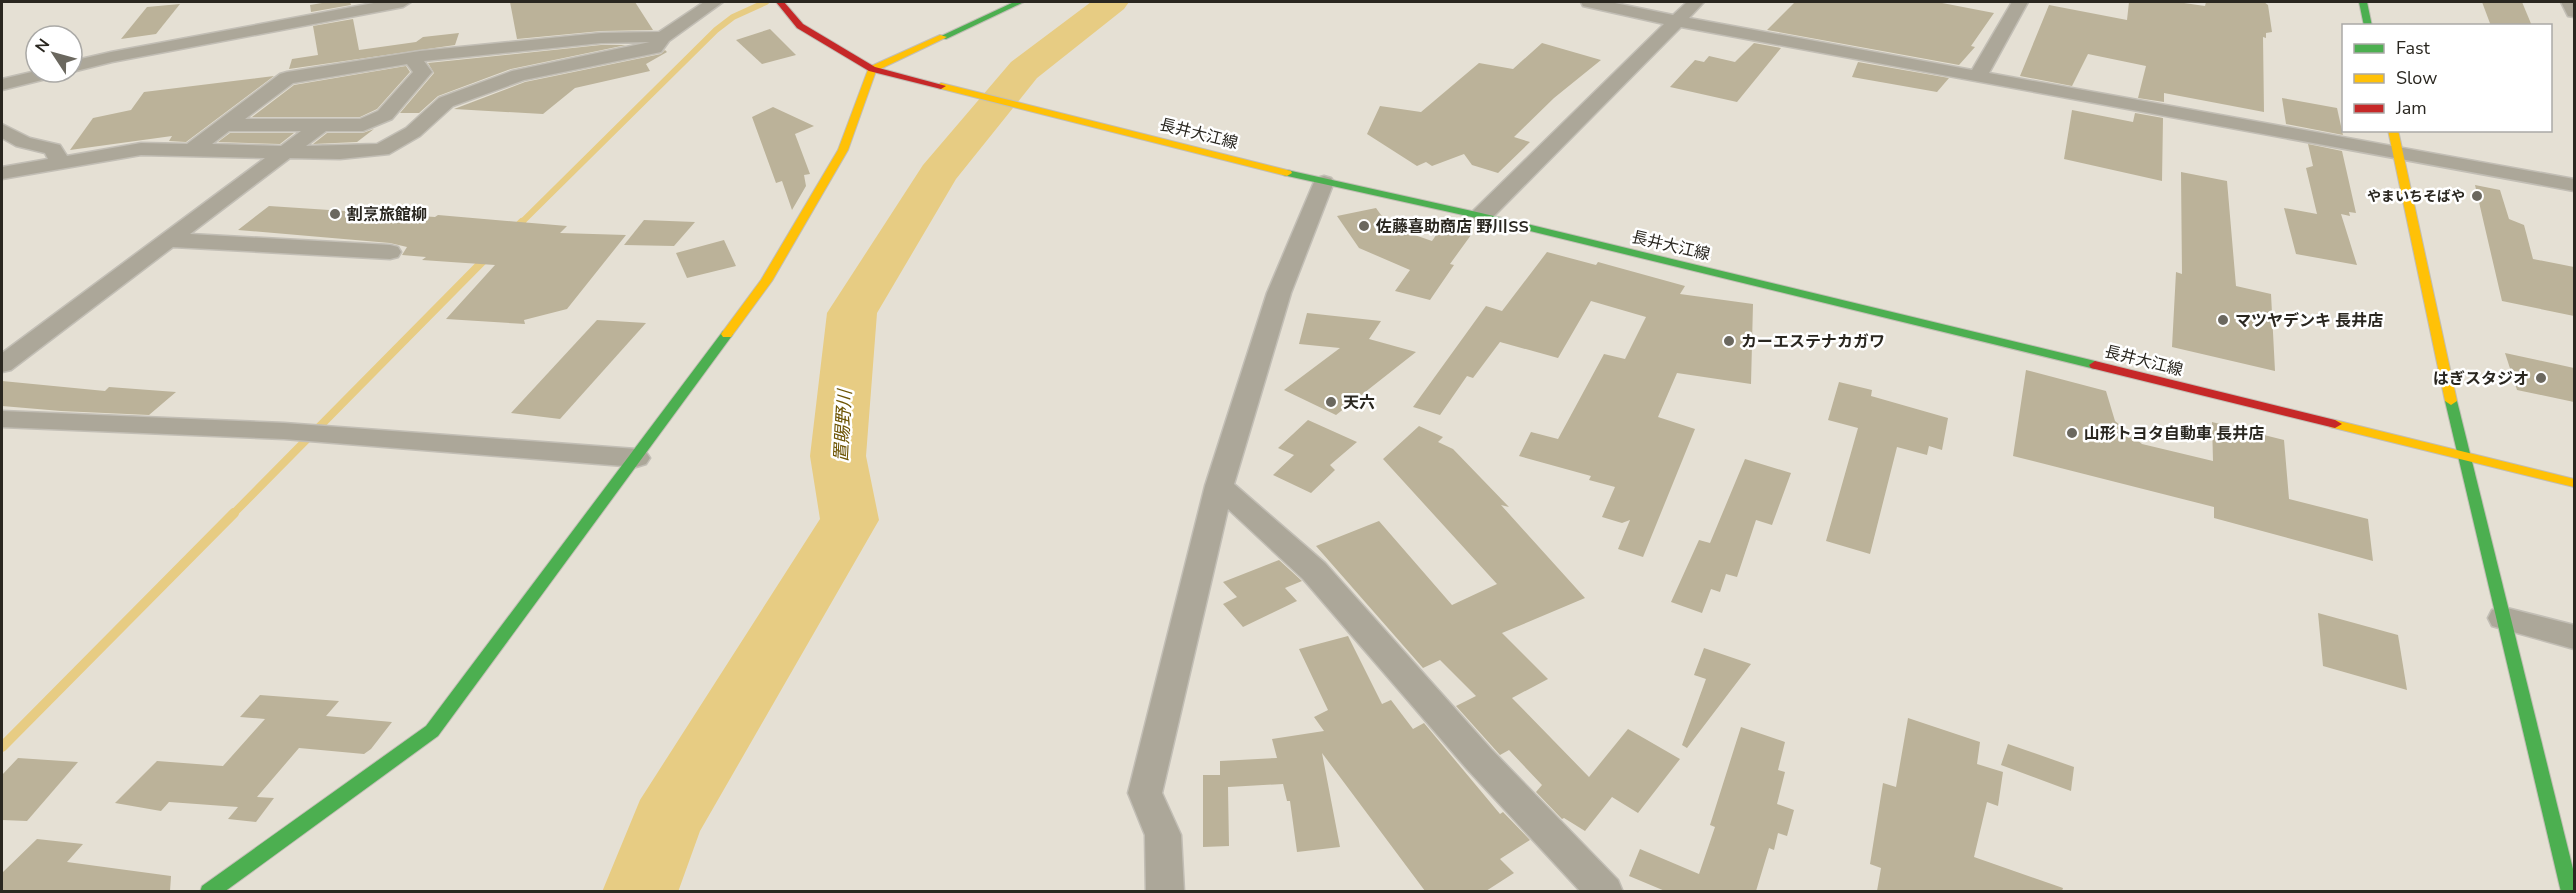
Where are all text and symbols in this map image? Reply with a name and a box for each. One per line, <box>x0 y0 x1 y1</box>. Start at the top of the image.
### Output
north arrow <box>24 24 84 84</box>
legend <box>2342 24 2552 132</box>
text: N <box>30 34 55 57</box>
text: Fast <box>2396 36 2431 60</box>
text: Slow <box>2396 66 2437 90</box>
text: Jam <box>2395 96 2427 120</box>
street label: 長井大江線 <box>1157 114 1240 154</box>
place label: やまいちそばや <box>2367 187 2465 206</box>
marker: やまいちそばや <box>2470 189 2484 203</box>
place label: 割烹旅館柳 <box>347 204 427 226</box>
marker: 割烹旅館柳 <box>328 207 342 221</box>
place label: 佐藤喜助商店 野川SS <box>1375 216 1529 238</box>
marker: 佐藤喜助商店 野川SS <box>1357 219 1371 233</box>
street label: 長井大江線 <box>1629 226 1712 266</box>
place label: マツヤデンキ 長井店 <box>2235 310 2383 332</box>
marker: マツヤデンキ 長井店 <box>2216 313 2230 327</box>
place label: カーエステナカガワ <box>1741 331 1885 353</box>
marker: カーエステナカガワ <box>1722 334 1736 348</box>
street label: 長井大江線 <box>2102 341 2185 381</box>
place label: はぎスタジオ <box>2433 368 2529 390</box>
marker: はぎスタジオ <box>2534 371 2548 385</box>
water label: 置賜野川 <box>829 387 857 463</box>
place label: 天六 <box>1343 392 1375 414</box>
marker: 天六 <box>1324 395 1338 409</box>
place label: 山形トヨタ自動車 長井店 <box>2084 423 2264 445</box>
marker: 山形トヨタ自動車 長井店 <box>2065 426 2079 440</box>

